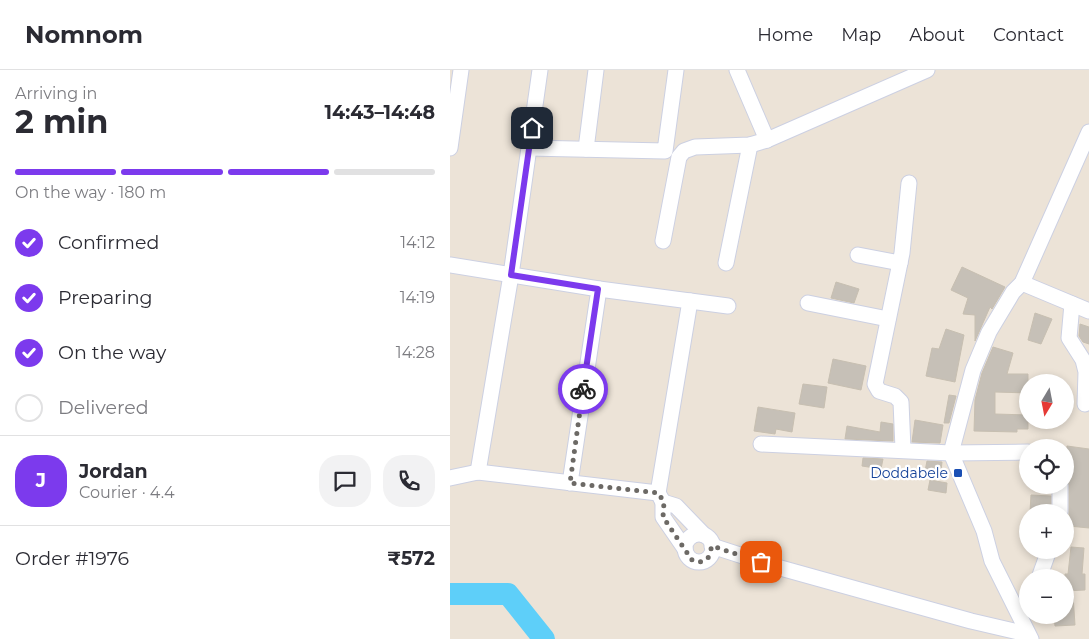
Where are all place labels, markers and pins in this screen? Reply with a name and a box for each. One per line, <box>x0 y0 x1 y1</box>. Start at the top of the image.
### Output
pin <box>511 107 553 149</box>
place label: Doddabele <box>870 464 948 482</box>
marker: Doddabele <box>952 467 964 479</box>
pin <box>740 541 782 583</box>

